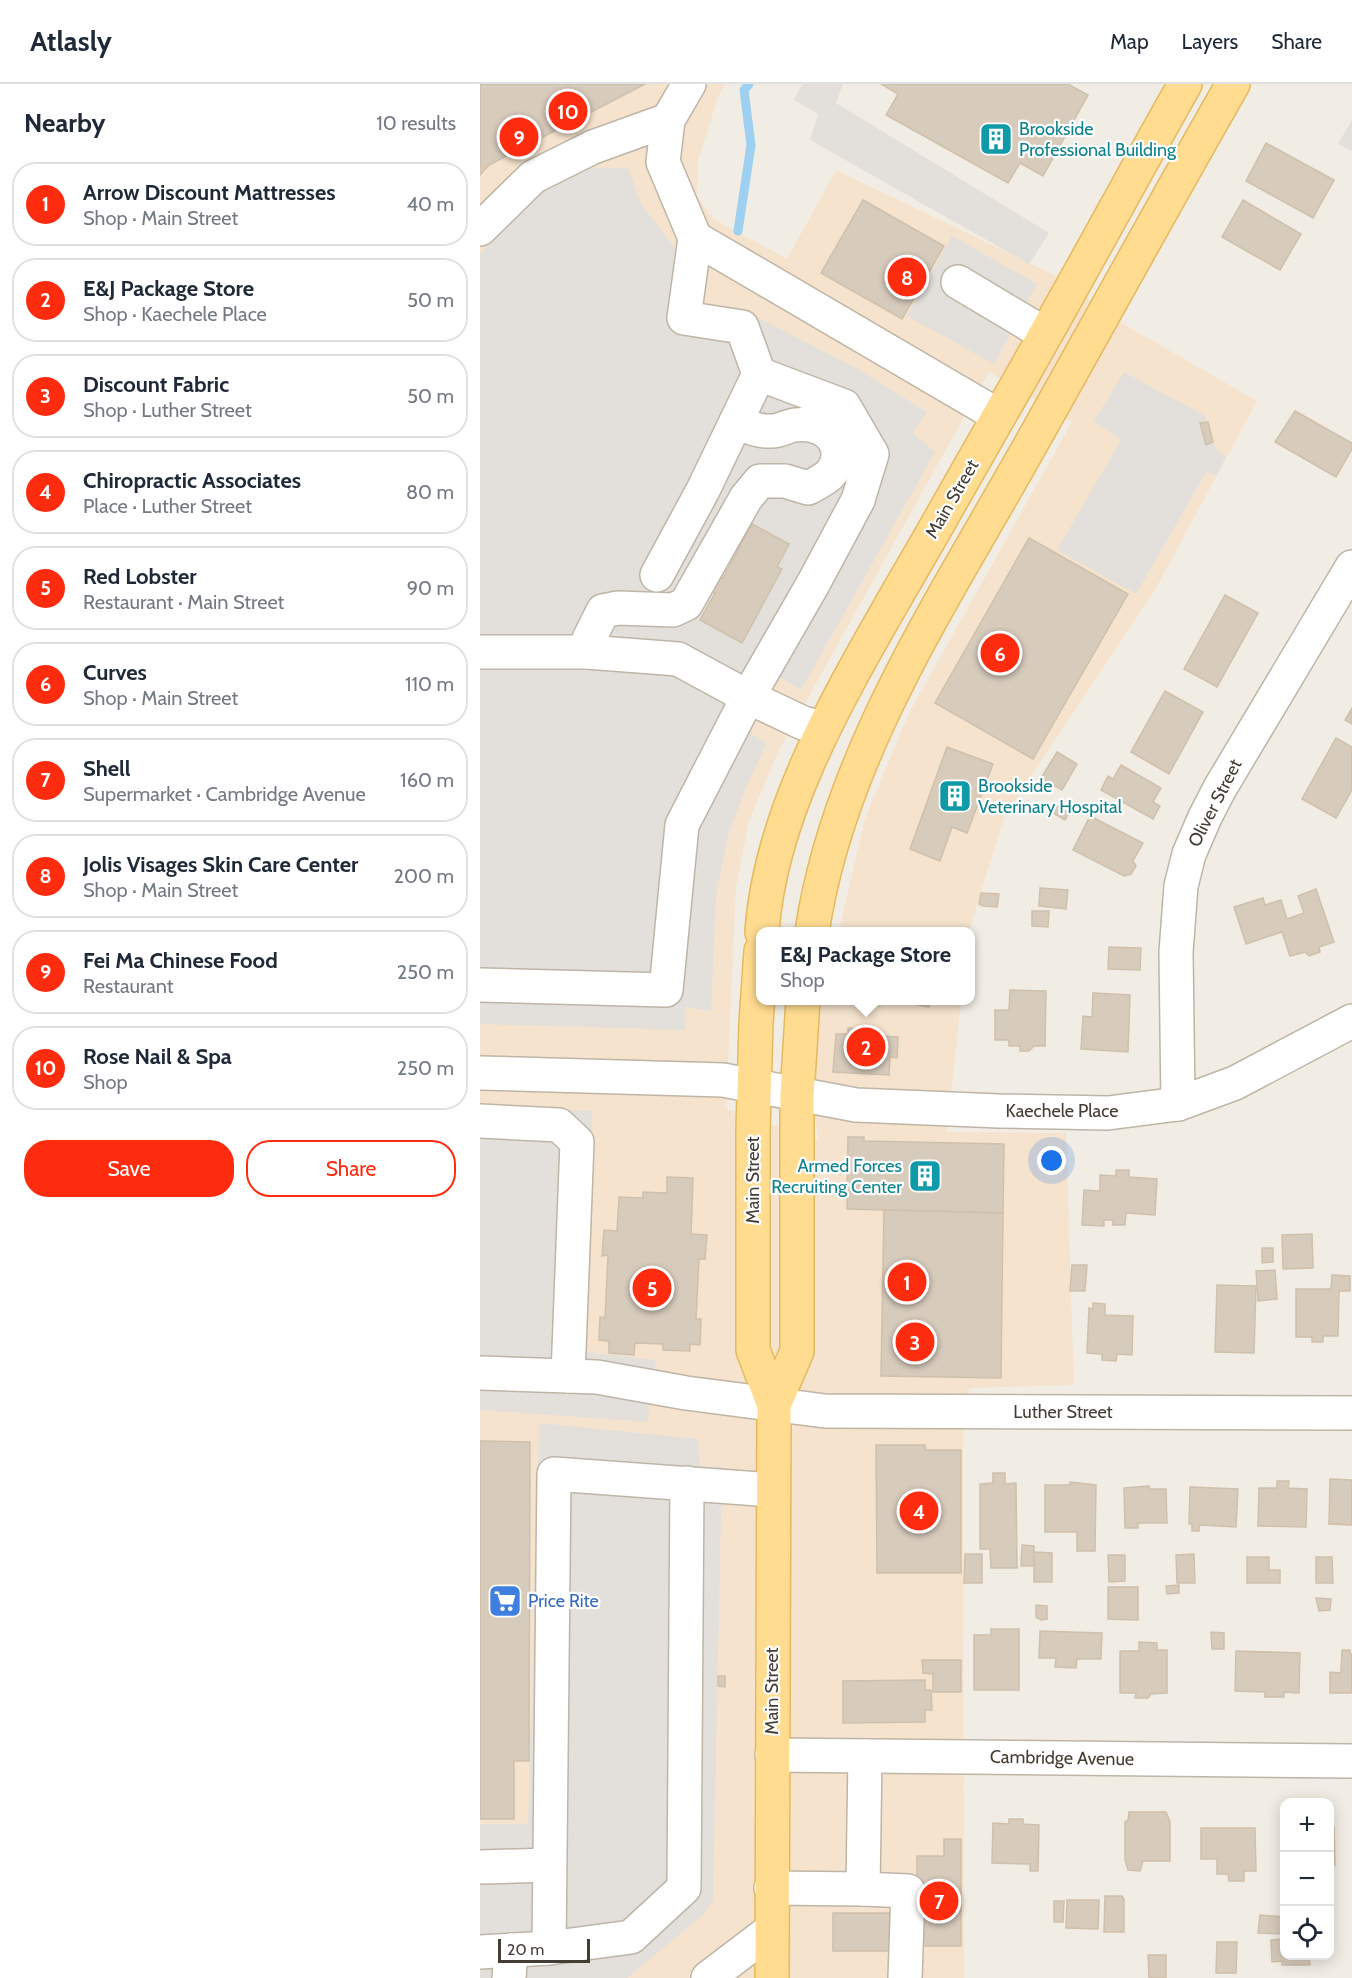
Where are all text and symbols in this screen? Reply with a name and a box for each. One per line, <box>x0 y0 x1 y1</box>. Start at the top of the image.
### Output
text: Atlasly <box>30 24 112 58</box>
text: Map <box>1110 29 1149 54</box>
text: Layers <box>1182 29 1238 54</box>
text: Share <box>1271 29 1322 54</box>
pin: 10 <box>548 88 587 134</box>
text: Nearby <box>24 107 105 139</box>
text: 10 results <box>376 111 456 135</box>
pin: 9 <box>500 115 538 160</box>
place label: Brookside Professional Building <box>1019 118 1177 161</box>
building icon: Brookside Professional Building <box>978 121 1014 157</box>
text: Arrow Discount Mattresses <box>83 179 336 206</box>
text: 1 <box>42 192 49 216</box>
text: 40 m <box>406 192 454 216</box>
text: Shop · Main Street <box>83 206 238 230</box>
pin: 8 <box>888 254 926 300</box>
text: E&J Package Store <box>83 275 254 302</box>
text: 2 <box>40 288 51 312</box>
text: 50 m <box>407 288 454 312</box>
text: Shop · Kaechele Place <box>83 302 267 326</box>
text: Discount Fabric <box>83 371 229 398</box>
text: 3 <box>40 384 51 408</box>
text: 50 m <box>407 384 454 408</box>
text: Shop · Luther Street <box>83 398 252 422</box>
street label: Main Street <box>921 456 983 542</box>
text: Chiropractic Associates <box>83 467 301 494</box>
text: 4 <box>39 480 52 504</box>
text: 80 m <box>406 480 454 504</box>
text: Place · Luther Street <box>83 494 252 518</box>
text: Red Lobster <box>83 563 197 590</box>
text: 5 <box>40 576 51 600</box>
text: 90 m <box>407 576 454 600</box>
text: Restaurant · Main Street <box>83 590 284 614</box>
pin: 6 <box>980 630 1020 676</box>
text: Curves <box>83 659 147 686</box>
text: 6 <box>40 672 51 696</box>
text: 110 m <box>405 672 454 696</box>
text: Shop · Main Street <box>83 686 238 710</box>
text: Shell <box>83 755 131 782</box>
street label: Oliver Street <box>1183 755 1247 851</box>
text: 7 <box>40 768 51 792</box>
text: 160 m <box>400 768 454 792</box>
place label: Brookside Veterinary Hospital <box>978 775 1123 818</box>
building icon: Brookside Veterinary Hospital <box>937 778 973 814</box>
text: Supermarket · Cambridge Avenue <box>83 782 366 806</box>
text: Jolis Visages Skin Care Center <box>83 851 358 878</box>
text: 8 <box>39 864 52 888</box>
text: 200 m <box>394 864 454 888</box>
text: Shop · Main Street <box>83 878 238 902</box>
popup <box>756 927 975 1005</box>
text: E&J Package Store <box>780 941 951 968</box>
text: Fei Ma Chinese Food <box>83 947 278 974</box>
text: 9 <box>40 960 51 984</box>
text: 250 m <box>397 960 454 984</box>
text: Shop <box>780 968 825 992</box>
text: Restaurant <box>83 974 174 998</box>
pin: 2 <box>846 1024 886 1070</box>
text: Rose Nail & Spa <box>83 1043 232 1070</box>
text: 10 <box>35 1056 56 1080</box>
text: 250 m <box>397 1056 454 1080</box>
text: Shop <box>83 1070 128 1094</box>
street label: Kaechele Place <box>1006 1100 1118 1122</box>
street label: Main Street <box>742 1136 764 1224</box>
button: Save <box>24 1140 234 1197</box>
button: Share <box>246 1140 456 1197</box>
your location <box>1037 1146 1066 1175</box>
place label: Armed Forces Recruiting Center <box>771 1155 902 1198</box>
building icon: Armed Forces Recruiting Center <box>907 1158 943 1194</box>
pin: 1 <box>888 1260 926 1304</box>
pin: 5 <box>632 1266 672 1310</box>
pin: 3 <box>896 1320 934 1364</box>
street label: Luther Street <box>1013 1401 1113 1423</box>
pin: 4 <box>900 1488 938 1534</box>
supermarket icon: Price Rite <box>487 1583 523 1619</box>
place label: Price Rite <box>528 1590 599 1612</box>
street label: Main Street <box>761 1647 783 1735</box>
street label: Cambridge Avenue <box>990 1746 1134 1770</box>
map controls <box>1280 1798 1334 1960</box>
button: + <box>1280 1798 1334 1852</box>
button: − <box>1280 1852 1334 1906</box>
pin: 7 <box>920 1878 958 1924</box>
button: locate <box>1280 1906 1334 1960</box>
scale bar <box>498 1936 590 1964</box>
text: 20 m <box>507 1940 544 1959</box>

